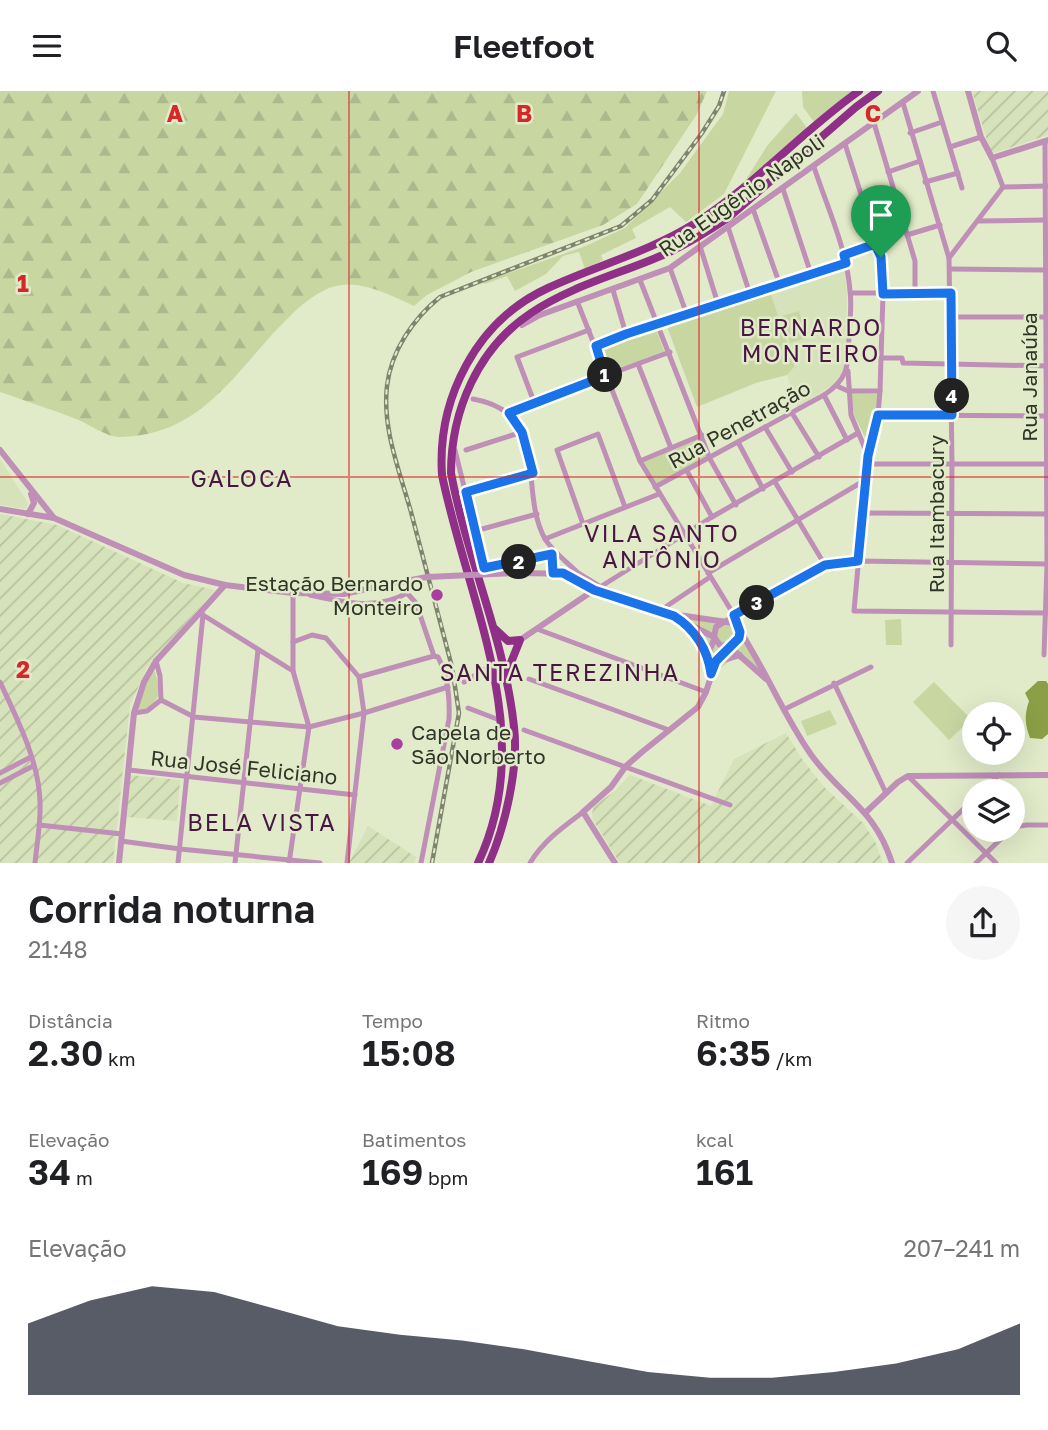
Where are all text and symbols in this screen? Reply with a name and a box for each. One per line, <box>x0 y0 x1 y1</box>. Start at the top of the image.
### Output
icon: menu <box>28 27 66 65</box>
text: Fleetfoot <box>453 27 595 65</box>
icon: search <box>982 27 1020 65</box>
text: A <box>167 99 184 127</box>
text: B <box>516 99 532 127</box>
text: C <box>865 99 881 127</box>
street label: Rua Eugênio Napoli <box>653 128 829 262</box>
pin <box>851 185 911 257</box>
icon: arrive <box>862 196 900 234</box>
text: 1 <box>17 269 29 297</box>
street label: Rua Janaúba <box>1016 312 1042 442</box>
district label: BERNARDO MONTEIRO <box>740 313 882 367</box>
pin: 1 <box>588 357 622 393</box>
text: 1 <box>600 363 609 386</box>
street label: Rua Penetração <box>663 374 815 474</box>
pin: 4 <box>934 379 970 413</box>
text: 4 <box>946 384 957 407</box>
street label: Rua Itambacury <box>923 434 949 593</box>
district label: GALOCA <box>191 464 293 492</box>
district label: VILA SANTO ANTÔNIO <box>584 519 740 573</box>
pin: 2 <box>502 545 536 580</box>
text: 2 <box>513 550 524 573</box>
place label: Estação Bernardo Monteiro <box>245 570 423 620</box>
pin: 3 <box>740 585 774 621</box>
marker: Estação Bernardo Monteiro <box>429 587 445 603</box>
text: 3 <box>751 591 762 614</box>
text: 2 <box>16 655 30 683</box>
district label: SANTA TEREZINHA <box>440 658 680 686</box>
map controls <box>962 702 1025 842</box>
button: locate <box>962 702 1025 765</box>
place label: Capela de São Norberto <box>411 719 546 769</box>
marker: Capela de São Norberto <box>389 736 405 752</box>
street label: Rua José Feliciano <box>149 744 339 790</box>
button: layers <box>962 779 1025 842</box>
district label: BELA VISTA <box>187 808 337 836</box>
text: Corrida noturna <box>28 886 315 931</box>
button: share <box>946 886 1020 960</box>
text: 21:48 <box>28 935 87 963</box>
text: Distância <box>28 1009 113 1032</box>
text: Tempo <box>362 1009 423 1032</box>
text: Ritmo <box>696 1009 750 1032</box>
text: 2.30 <box>28 1032 103 1074</box>
text: 15:08 <box>362 1032 456 1074</box>
text: 6:35 <box>696 1032 771 1074</box>
text: km <box>103 1047 136 1070</box>
text: /km <box>771 1047 812 1070</box>
text: Elevação <box>28 1128 109 1151</box>
text: Batimentos <box>362 1128 466 1151</box>
text: kcal <box>696 1128 734 1151</box>
text: 34 <box>28 1151 71 1193</box>
text: 169 <box>362 1151 423 1193</box>
text: 161 <box>696 1151 753 1193</box>
text: m <box>71 1166 93 1189</box>
text: bpm <box>423 1166 468 1189</box>
text: Elevação <box>28 1234 127 1262</box>
text: 207–241 m <box>903 1234 1020 1262</box>

